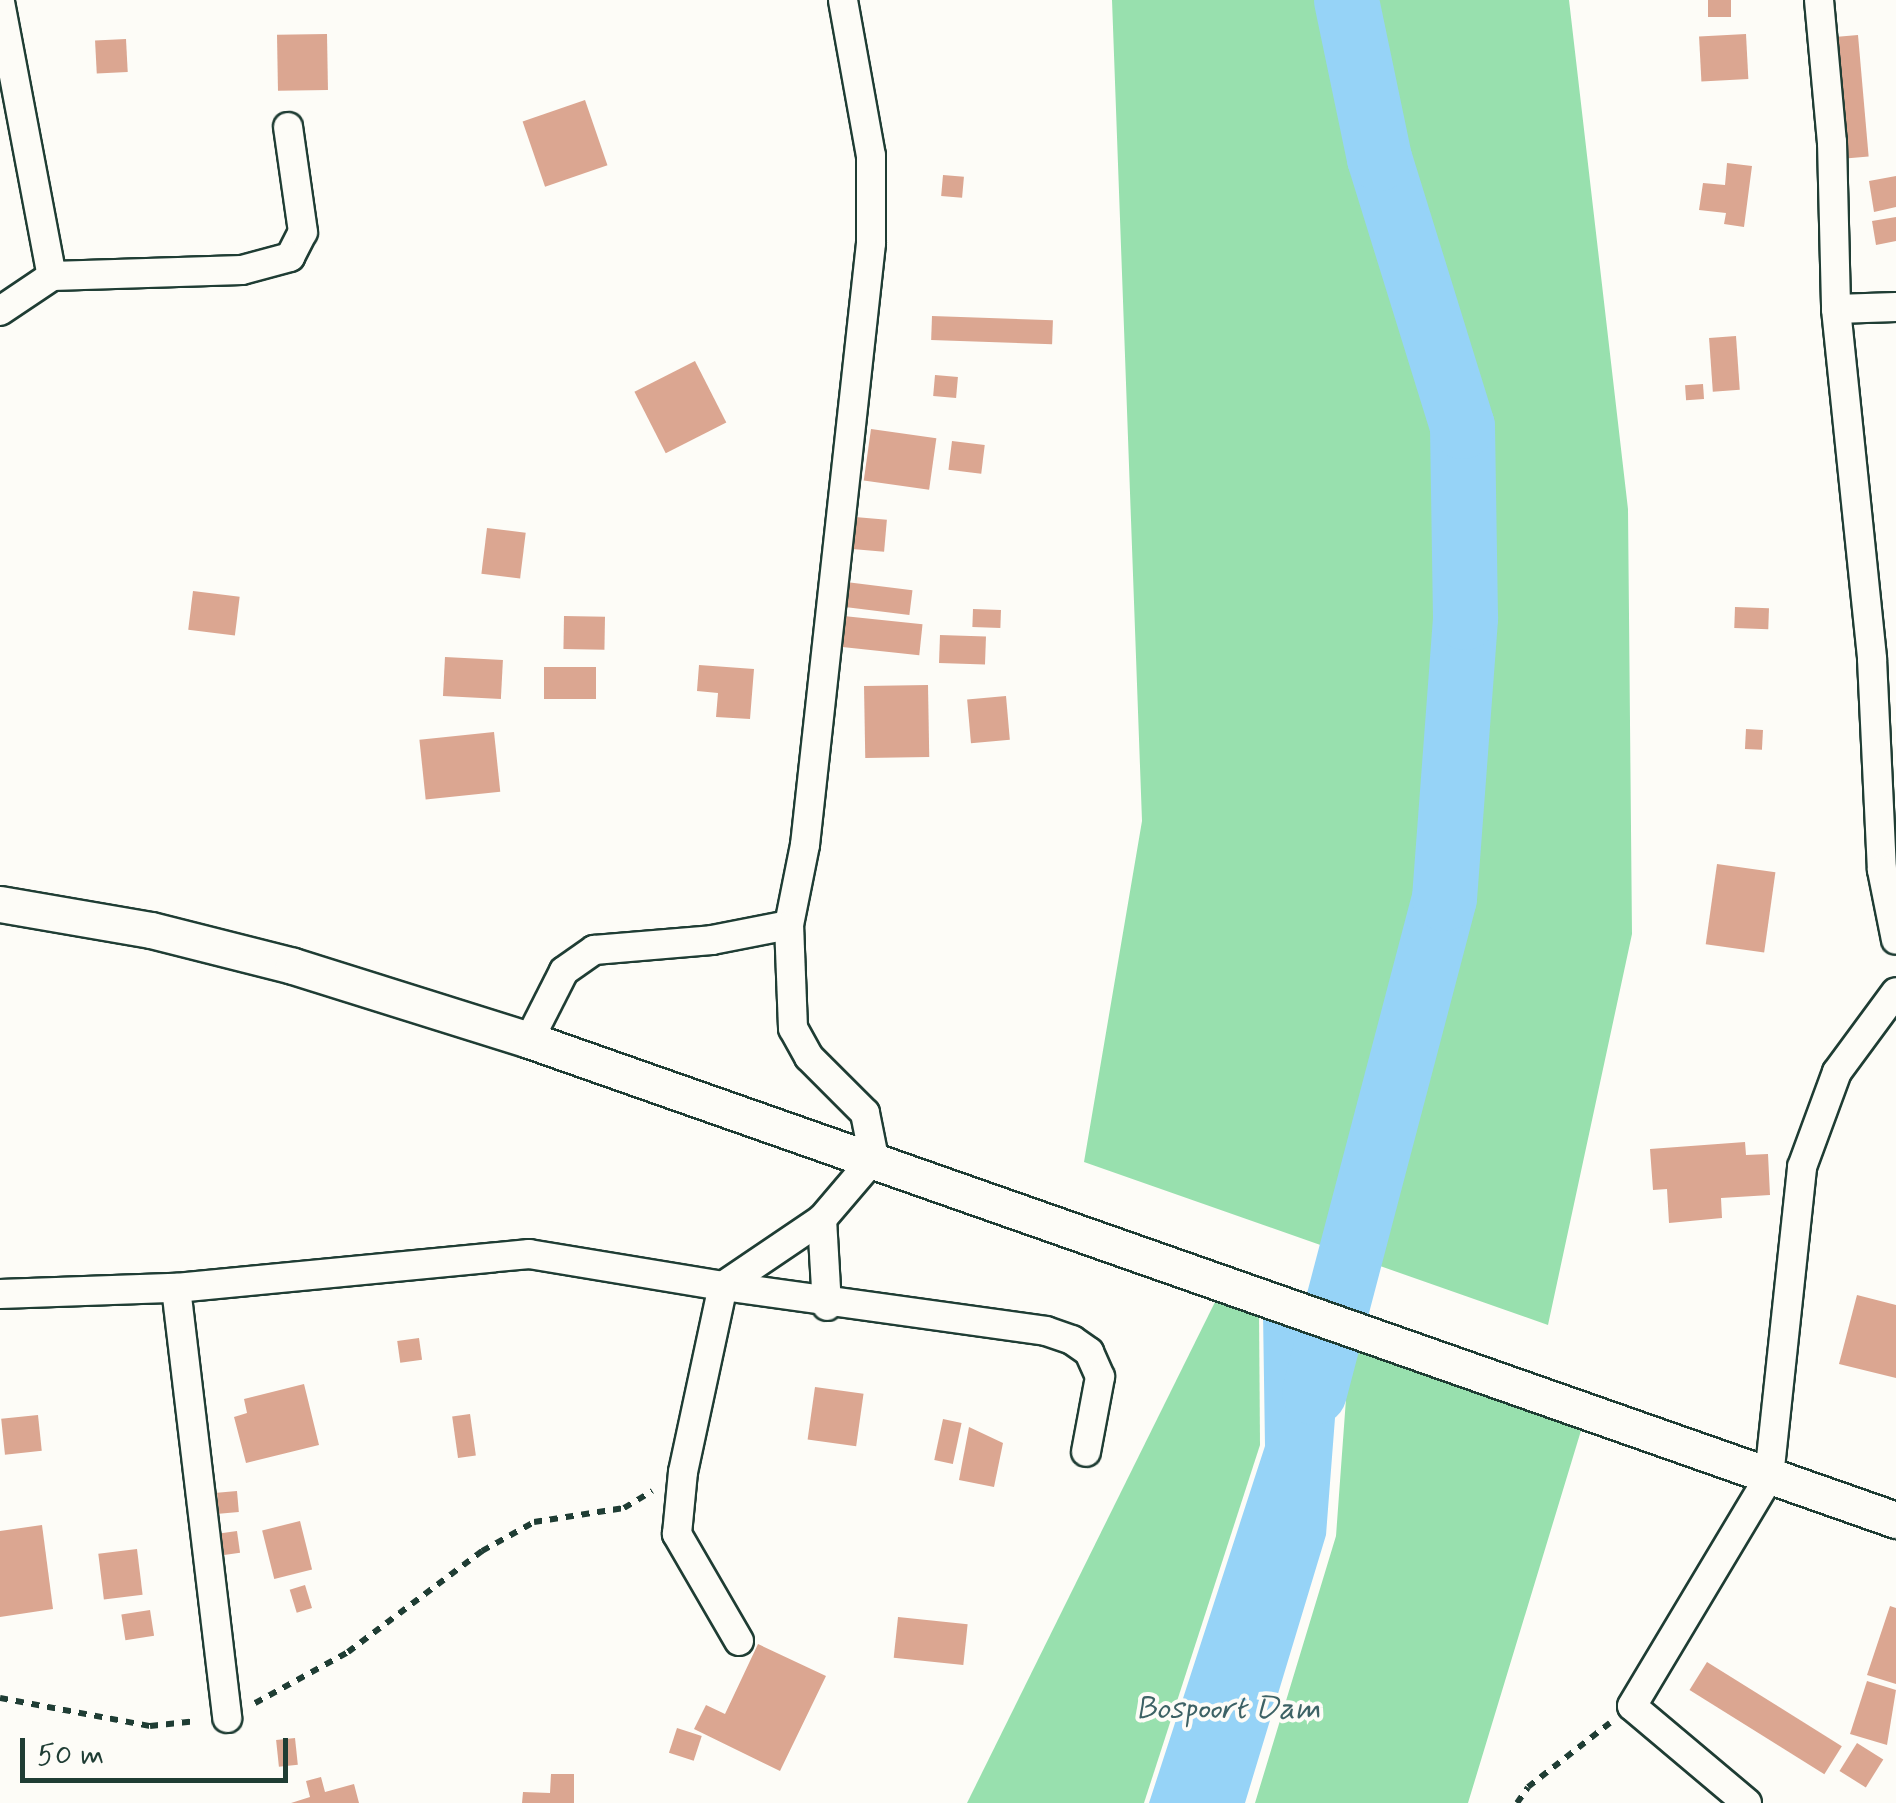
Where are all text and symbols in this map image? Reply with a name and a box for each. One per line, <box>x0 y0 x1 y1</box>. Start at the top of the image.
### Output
water label: Bospoort Dam <box>1134 1690 1322 1728</box>
scale bar <box>25 1718 292 1780</box>
text: 50 m <box>37 1736 104 1775</box>

